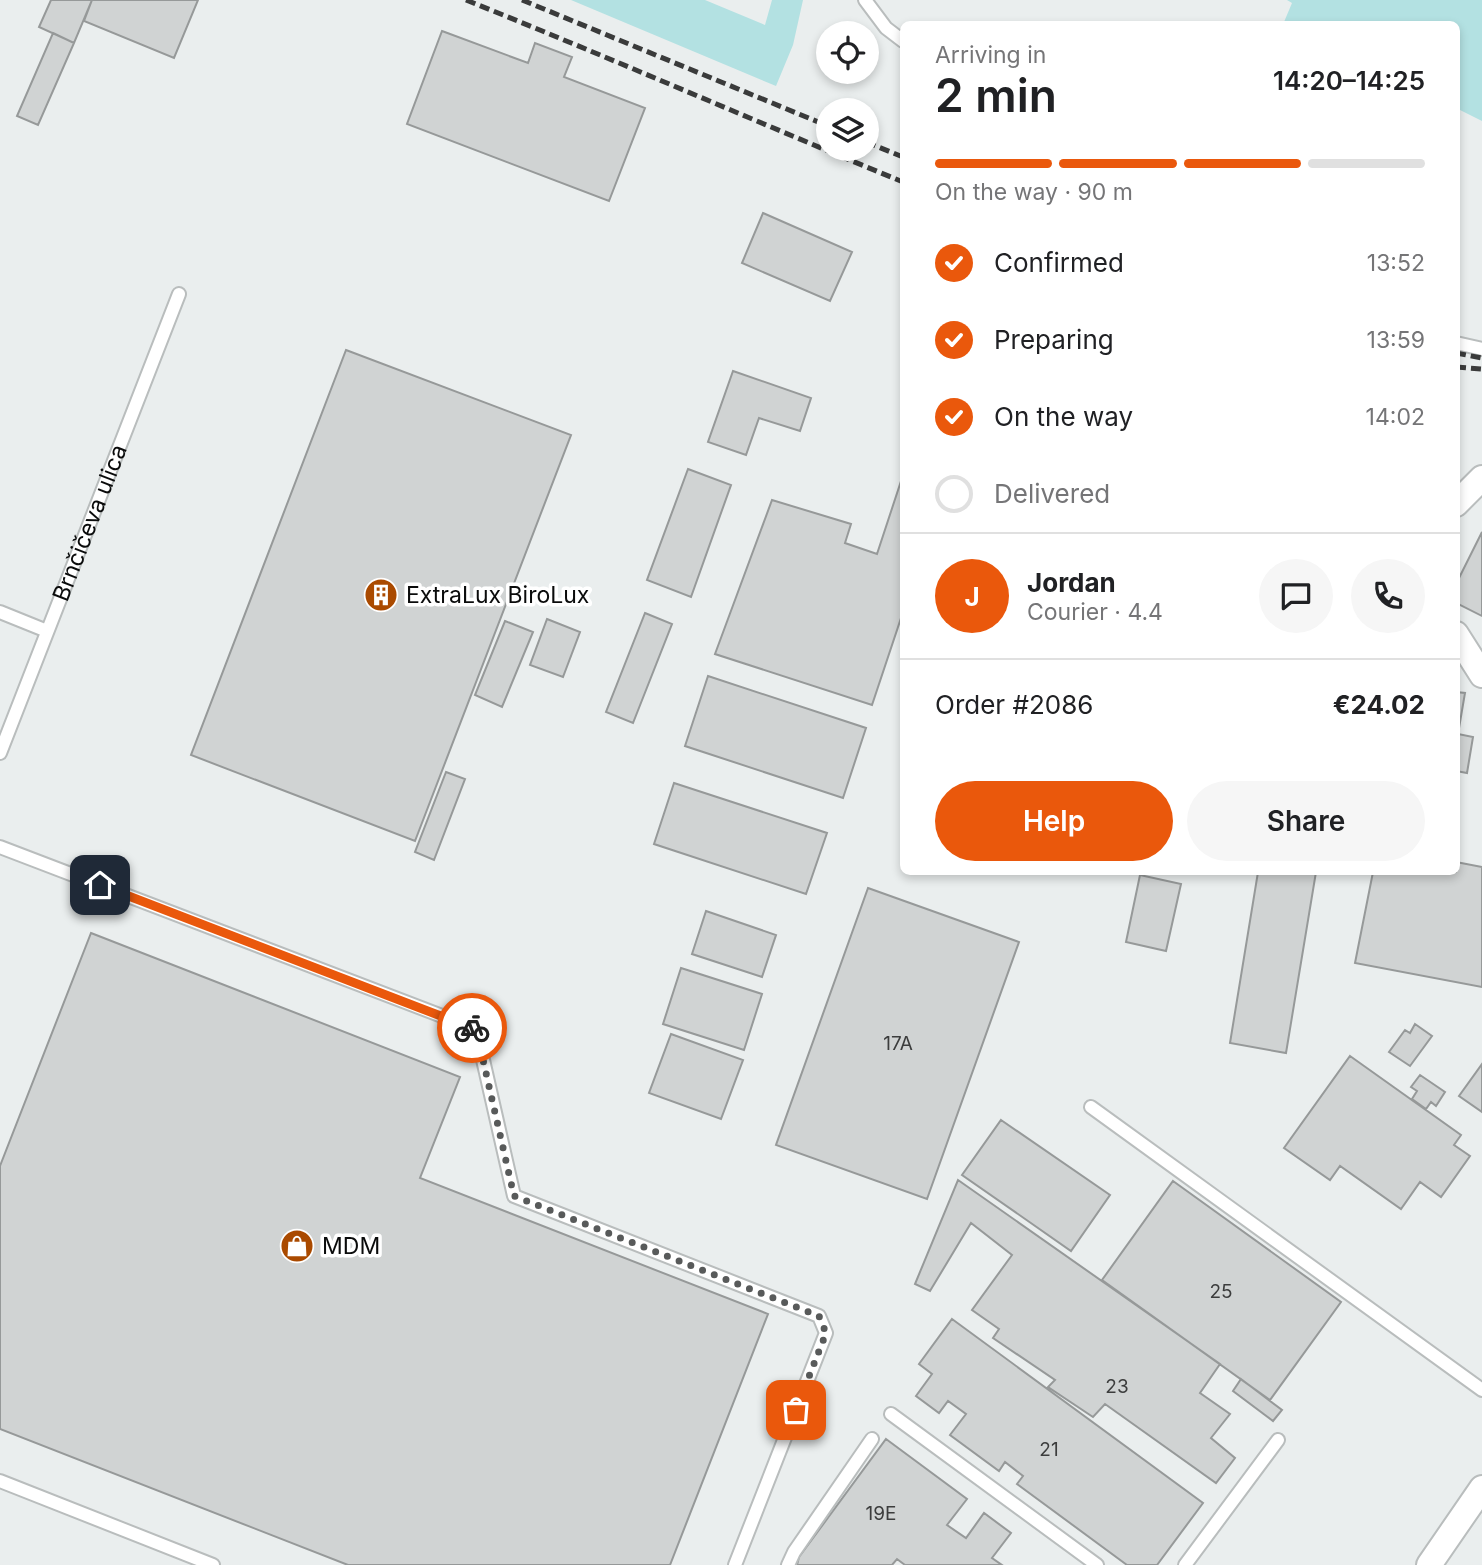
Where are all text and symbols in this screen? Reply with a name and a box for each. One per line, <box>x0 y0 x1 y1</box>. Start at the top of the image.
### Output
map controls <box>816 21 879 161</box>
button: locate <box>816 21 879 84</box>
text: Arriving in <box>935 41 1046 69</box>
text: 14:20–14:25 <box>1273 65 1425 96</box>
text: 2 min <box>935 67 1057 123</box>
button: layers <box>816 98 879 161</box>
text: On the way · 90 m <box>935 178 1133 206</box>
icon: check <box>935 244 973 282</box>
text: Confirmed <box>994 247 1124 278</box>
text: 13:52 <box>1367 249 1425 277</box>
icon: check <box>935 321 973 359</box>
text: Preparing <box>994 324 1114 355</box>
text: 13:59 <box>1367 326 1425 354</box>
icon: check <box>935 398 973 436</box>
text: On the way <box>994 401 1133 432</box>
text: 14:02 <box>1366 403 1425 431</box>
street label: Brnčičeva ulica <box>47 441 133 605</box>
text: Delivered <box>994 478 1110 509</box>
button: chat <box>1259 559 1333 633</box>
button: phone <box>1351 559 1425 633</box>
text: Jordan <box>1027 567 1116 598</box>
building icon: ExtraLux BiroLux <box>362 576 400 614</box>
place label: ExtraLux BiroLux <box>406 581 589 609</box>
text: J <box>964 581 980 612</box>
text: Courier · 4.4 <box>1027 598 1163 626</box>
text: Order #2086 <box>935 689 1093 720</box>
text: €24.02 <box>1333 689 1425 720</box>
button: Help <box>935 781 1173 861</box>
button: Share <box>1187 781 1425 861</box>
pin <box>70 855 130 915</box>
icon: home <box>81 866 119 904</box>
courier <box>437 993 507 1063</box>
icon: bike <box>453 1009 491 1047</box>
house number: 17A <box>883 1032 913 1055</box>
shop icon: MDM <box>278 1227 316 1265</box>
place label: MDM <box>322 1232 380 1260</box>
house number: 25 <box>1209 1280 1233 1303</box>
house number: 23 <box>1105 1375 1129 1398</box>
pin <box>766 1380 826 1440</box>
icon: bag <box>777 1391 815 1429</box>
house number: 21 <box>1039 1438 1059 1461</box>
house number: 19E <box>866 1502 896 1525</box>

